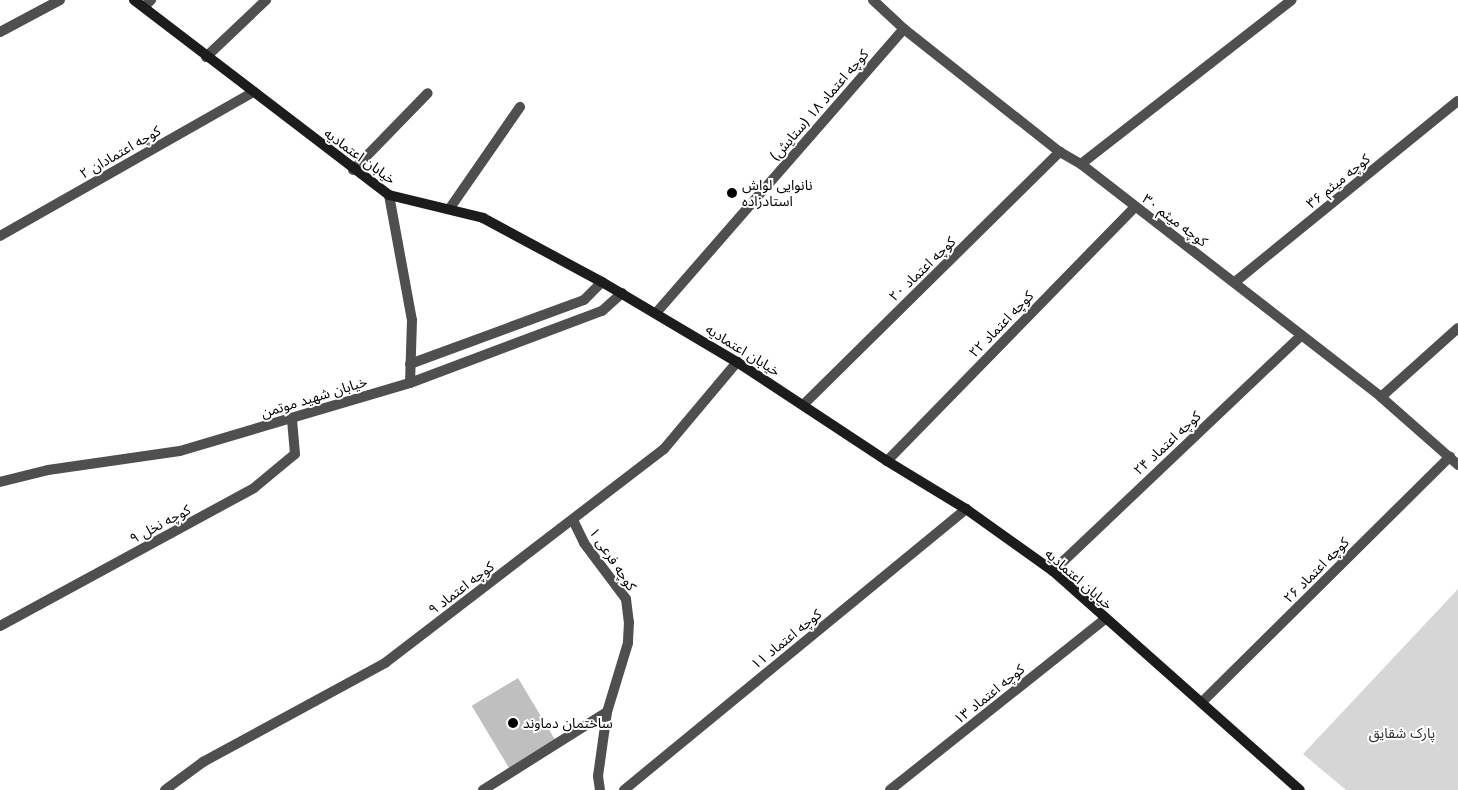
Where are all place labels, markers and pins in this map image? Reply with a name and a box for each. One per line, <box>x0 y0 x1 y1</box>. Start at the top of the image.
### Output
place label: نانوایی لواش استادزاده <box>742 177 812 210</box>
marker: نانوایی لواش استادزاده <box>726 187 738 199</box>
place label: ساختمان دماوند <box>523 715 613 731</box>
marker: ساختمان دماوند <box>507 717 519 729</box>

